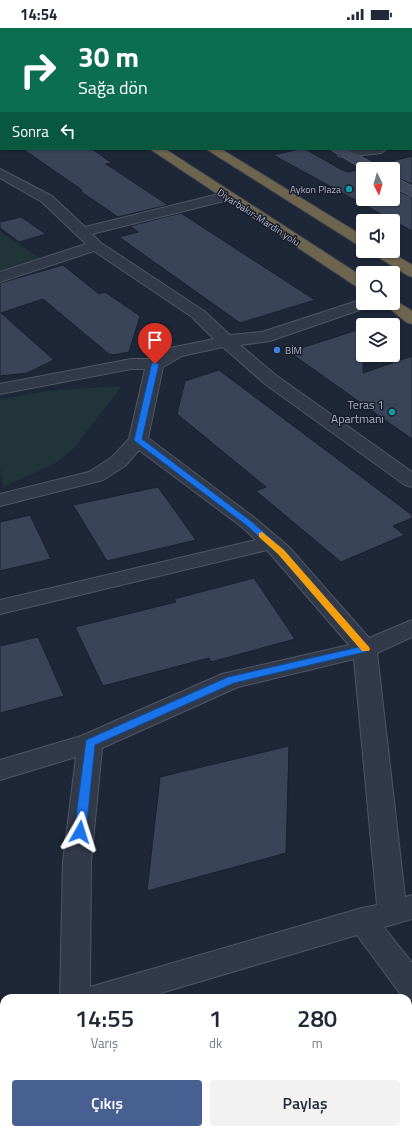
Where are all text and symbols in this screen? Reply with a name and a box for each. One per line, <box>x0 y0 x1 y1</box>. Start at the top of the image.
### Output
text: 14:54 <box>20 3 57 26</box>
text: 30 m <box>78 35 139 78</box>
icon: right <box>12 44 64 96</box>
text: Sağa dön <box>78 74 148 101</box>
text: Sonra <box>12 120 49 143</box>
icon: left <box>57 120 79 142</box>
north arrow <box>356 162 400 206</box>
map controls <box>356 162 400 362</box>
place label: Aykon Plaza <box>290 182 341 197</box>
marker: Aykon Plaza <box>344 184 354 194</box>
street label: Diyarbakır-Mardin yolu <box>214 185 303 250</box>
button: sound <box>356 214 400 258</box>
button: search <box>356 266 400 310</box>
button: layers <box>356 318 400 362</box>
pin <box>138 323 172 364</box>
icon: arrive <box>144 329 166 351</box>
place label: BİM <box>285 343 302 358</box>
marker: BİM <box>272 345 282 355</box>
place label: Teras 1 Apartmanı <box>331 395 384 428</box>
marker: Teras 1 Apartmanı <box>387 407 397 417</box>
position arrow <box>59 811 101 853</box>
text: 14:55 <box>75 1000 134 1036</box>
text: 1 <box>209 1000 222 1036</box>
text: 280 <box>297 1000 337 1036</box>
text: Varış <box>91 1033 118 1053</box>
text: dk <box>209 1033 222 1053</box>
text: m <box>312 1033 323 1053</box>
button: Çıkış <box>12 1080 202 1126</box>
button: Paylaş <box>210 1080 400 1126</box>

